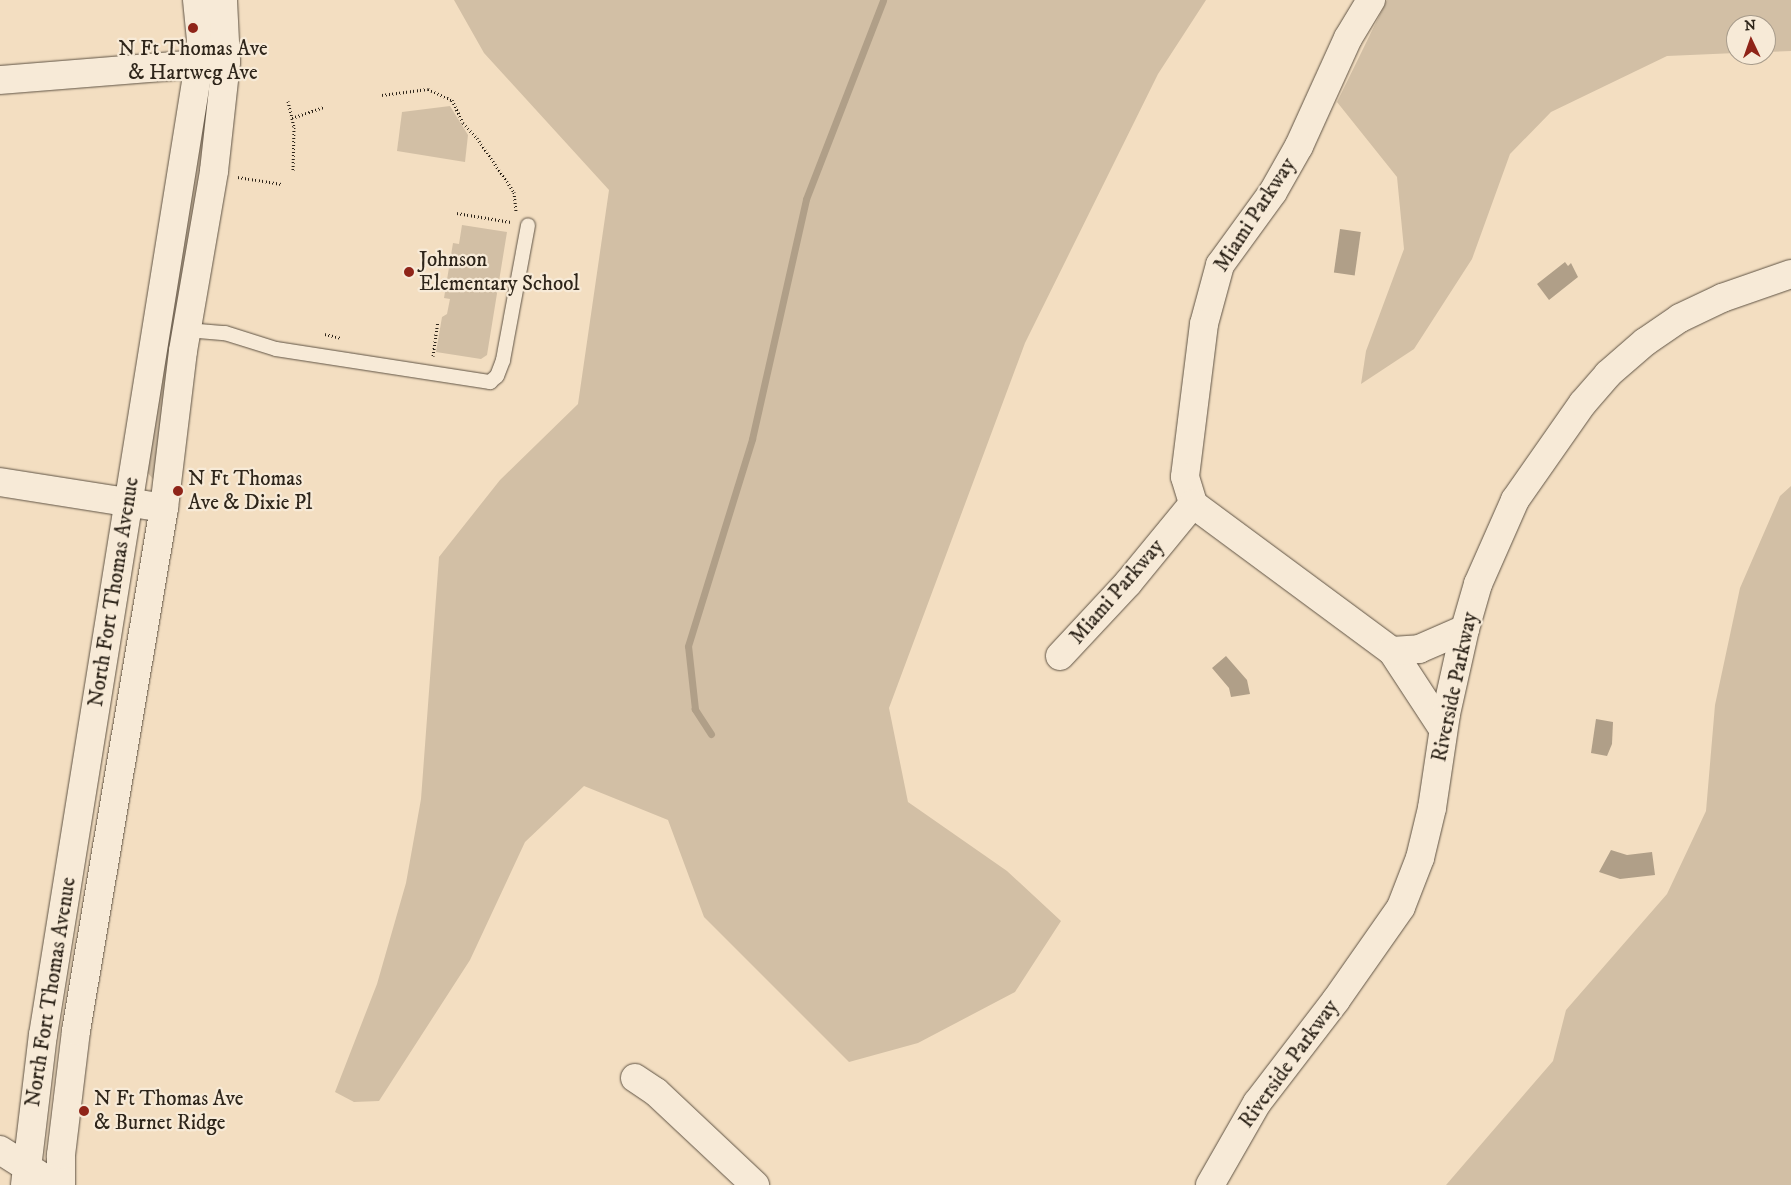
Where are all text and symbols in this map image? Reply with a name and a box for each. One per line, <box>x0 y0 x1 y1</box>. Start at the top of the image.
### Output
north arrow <box>1726 15 1776 65</box>
text: N <box>1744 17 1756 35</box>
marker: N Ft Thomas Ave & Hartweg Ave <box>187 22 199 34</box>
place label: N Ft Thomas Ave & Hartweg Ave <box>118 36 268 86</box>
street label: Miami Parkway <box>1209 153 1301 277</box>
place label: Johnson Elementary School <box>419 247 580 297</box>
marker: Johnson Elementary School <box>403 266 415 278</box>
place label: N Ft Thomas Ave & Dixie Pl <box>188 466 312 516</box>
street label: North Fort Thomas Avenue <box>83 475 145 709</box>
marker: N Ft Thomas Ave & Dixie Pl <box>172 485 184 497</box>
street label: Miami Parkway <box>1065 534 1169 650</box>
street label: Riverside Parkway <box>1427 610 1483 764</box>
street label: North Fort Thomas Avenue <box>20 875 82 1109</box>
street label: Riverside Parkway <box>1234 995 1344 1133</box>
place label: N Ft Thomas Ave & Burnet Ridge <box>94 1086 244 1136</box>
marker: N Ft Thomas Ave & Burnet Ridge <box>78 1105 90 1117</box>

